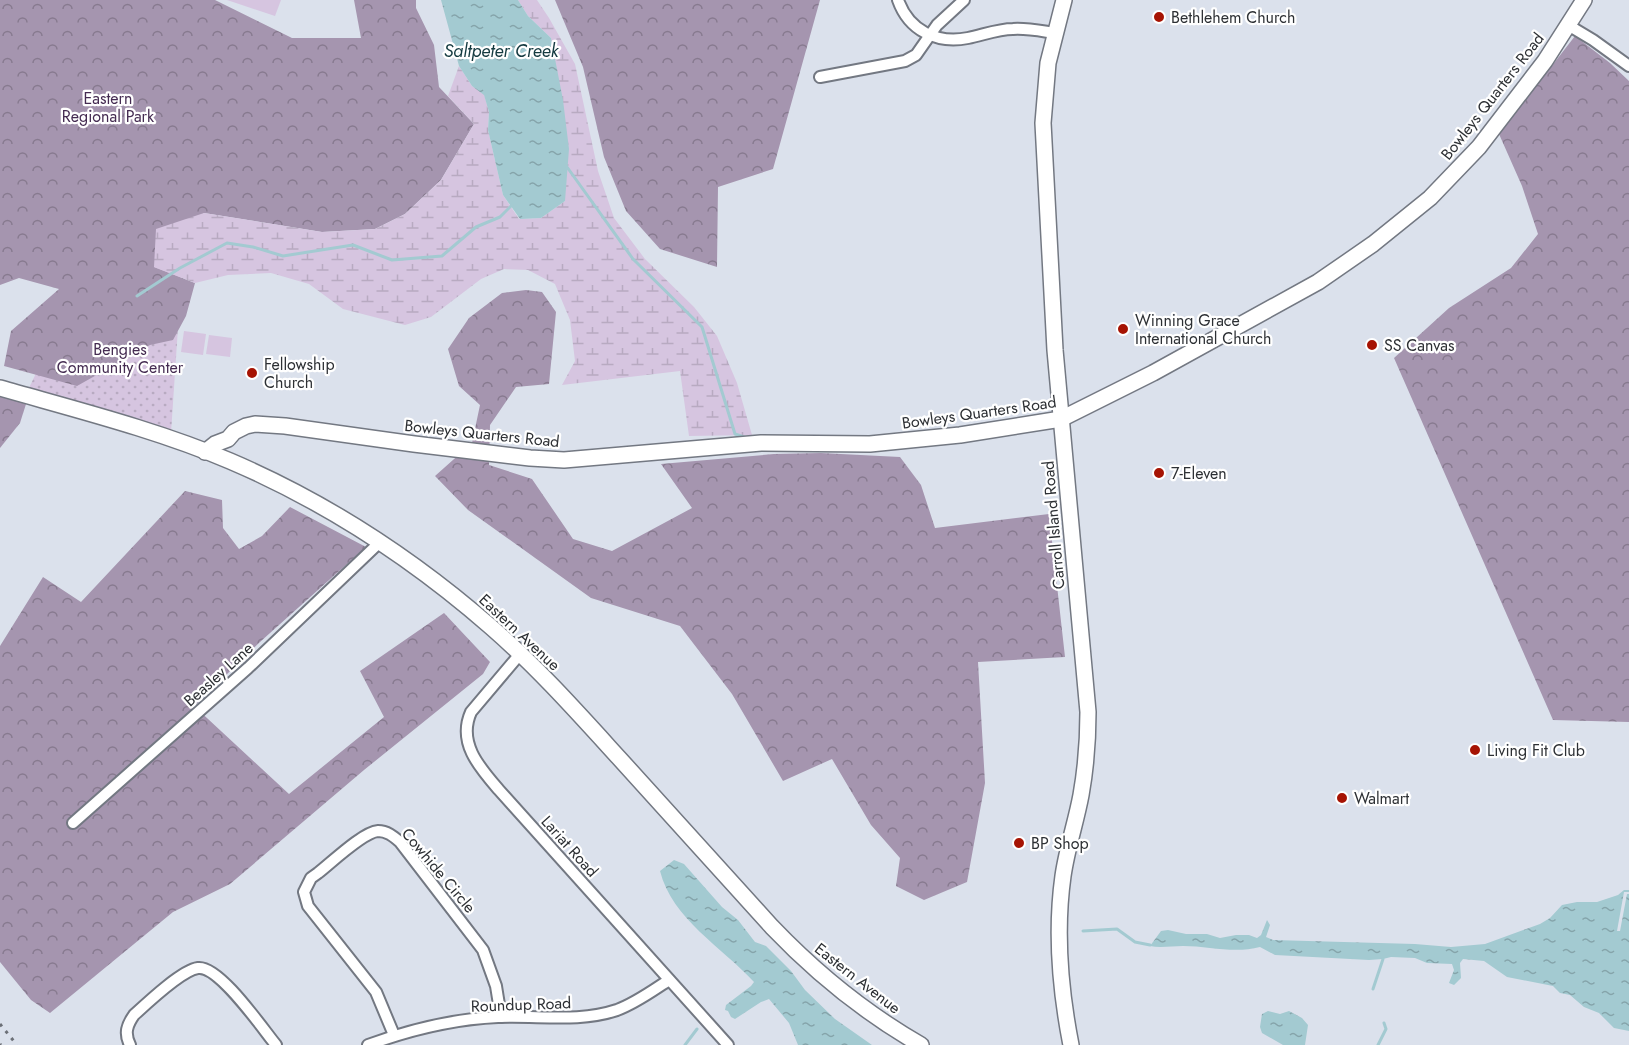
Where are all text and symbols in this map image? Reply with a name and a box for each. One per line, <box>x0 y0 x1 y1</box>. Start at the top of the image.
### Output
place label: Bethlehem Church <box>1171 6 1295 29</box>
marker: Bethlehem Church <box>1152 10 1166 24</box>
street label: Bowleys Quarters Road <box>1435 28 1549 165</box>
water label: Saltpeter Creek <box>444 38 560 64</box>
park label: Eastern Regional Park <box>62 87 155 128</box>
place label: Winning Grace International Church <box>1135 309 1271 350</box>
marker: Winning Grace International Church <box>1116 322 1130 336</box>
place label: SS Canvas <box>1384 334 1455 357</box>
park label: Bengies Community Center <box>57 338 184 379</box>
marker: SS Canvas <box>1365 338 1379 352</box>
place label: Fellowship Church <box>264 353 335 394</box>
marker: Fellowship Church <box>245 366 259 380</box>
street label: Bowleys Quarters Road <box>900 390 1058 435</box>
street label: Bowleys Quarters Road <box>403 414 561 453</box>
street label: Carroll Island Road <box>1036 460 1071 590</box>
place label: 7-Eleven <box>1171 462 1227 485</box>
marker: 7-Eleven <box>1152 466 1166 480</box>
street label: Eastern Avenue <box>474 589 565 676</box>
street label: Beasley Lane <box>179 637 258 712</box>
place label: Living Fit Club <box>1487 739 1585 762</box>
marker: Living Fit Club <box>1468 743 1482 757</box>
place label: Walmart <box>1354 787 1409 810</box>
marker: Walmart <box>1335 791 1349 805</box>
street label: Lariat Road <box>536 811 603 882</box>
street label: Cowhide Circle <box>396 823 481 918</box>
place label: BP Shop <box>1031 832 1089 855</box>
marker: BP Shop <box>1012 836 1026 850</box>
street label: Eastern Avenue <box>810 937 906 1019</box>
street label: Roundup Road <box>470 991 572 1018</box>

